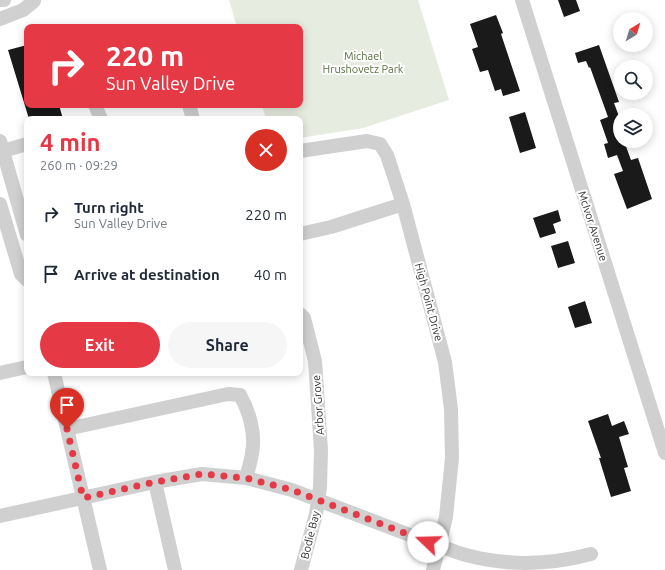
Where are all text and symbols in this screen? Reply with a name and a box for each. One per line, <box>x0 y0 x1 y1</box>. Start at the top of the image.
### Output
north arrow <box>613 12 653 52</box>
map controls <box>613 12 653 148</box>
icon: right <box>40 40 92 92</box>
text: 220 m <box>106 40 184 71</box>
park label: Michael Hrushovetz Park <box>323 50 404 75</box>
button: search <box>613 60 653 100</box>
text: Sun Valley Drive <box>106 73 235 93</box>
button: layers <box>613 108 653 148</box>
text: 4 min <box>40 129 101 156</box>
button: close <box>245 129 287 171</box>
text: 260 m · 09:29 <box>40 158 118 172</box>
street label: McIvor Avenue <box>576 189 610 263</box>
text: Turn right <box>74 199 144 216</box>
icon: right <box>40 203 62 225</box>
text: 220 m <box>245 206 287 223</box>
text: Sun Valley Drive <box>74 216 167 230</box>
street label: High Point Drive <box>413 262 445 342</box>
icon: arrive <box>40 263 62 285</box>
text: Arrive at destination <box>74 266 220 283</box>
text: 40 m <box>254 266 287 283</box>
button: Exit <box>40 322 160 368</box>
button: Share <box>168 322 287 368</box>
street label: Arbor Grove <box>310 375 326 435</box>
pin <box>50 388 84 429</box>
icon: arrive <box>56 394 78 416</box>
street label: Bodie Bay <box>298 509 322 560</box>
position arrow <box>407 521 449 563</box>

